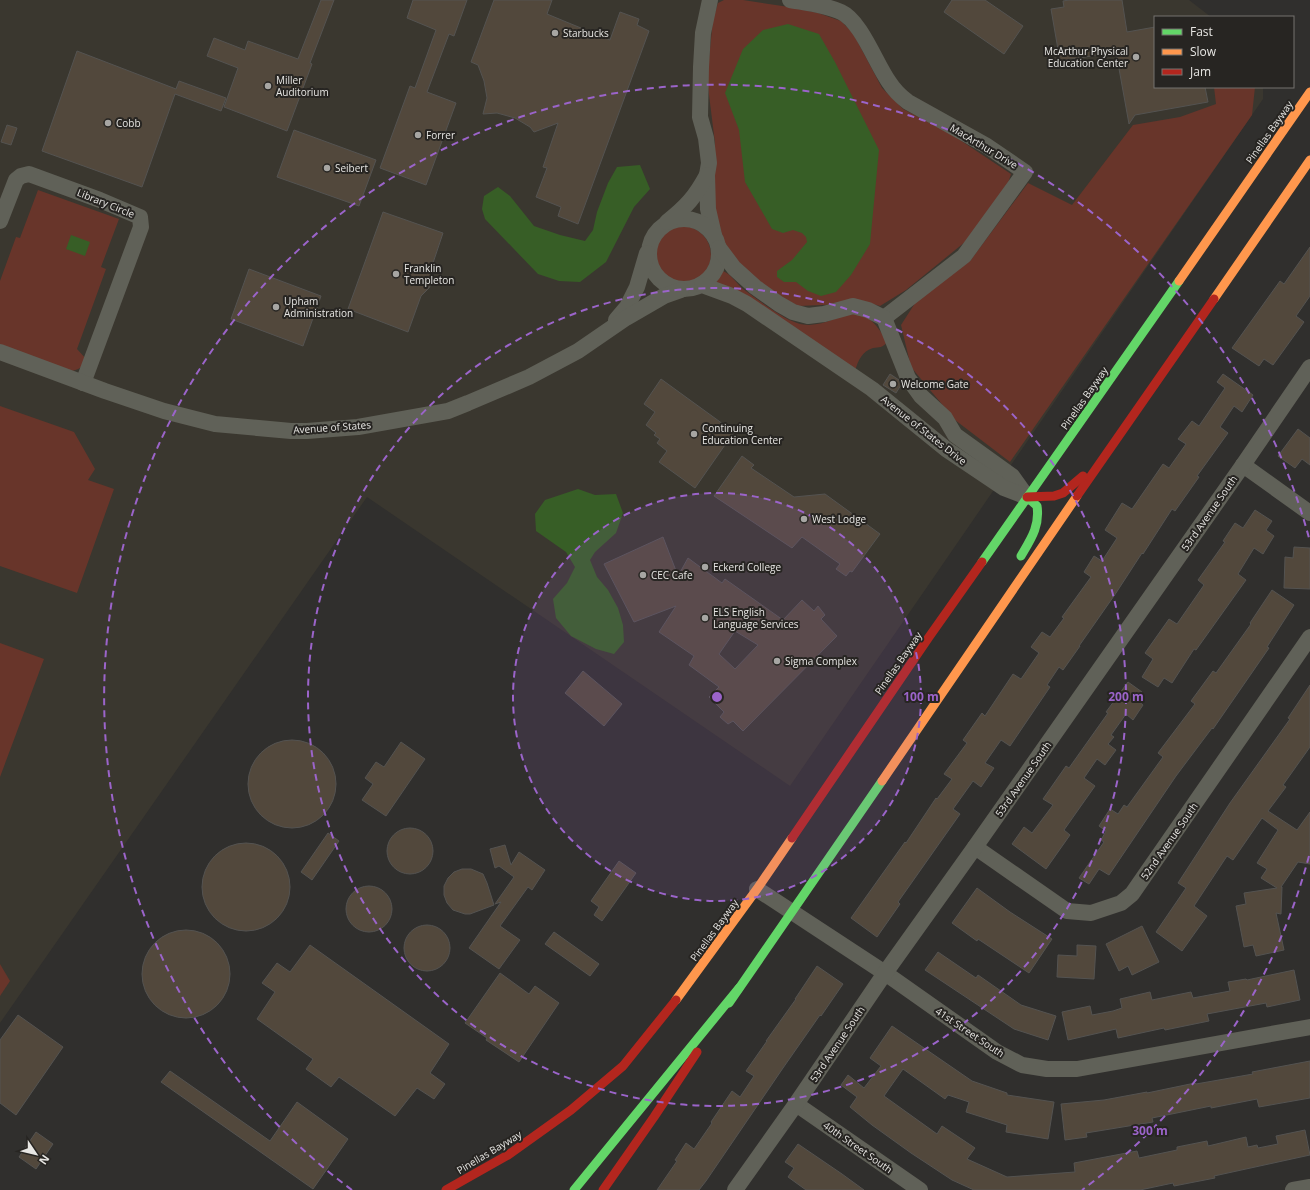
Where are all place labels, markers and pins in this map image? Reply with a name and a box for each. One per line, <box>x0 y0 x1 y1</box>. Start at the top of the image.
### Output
place label: Starbucks <box>563 26 609 40</box>
marker: Starbucks <box>550 28 560 38</box>
place label: McArthur Physical Education Center <box>1044 44 1128 70</box>
marker: McArthur Physical Education Center <box>1131 52 1141 62</box>
place label: Miller Auditorium <box>276 73 329 99</box>
marker: Miller Auditorium <box>263 81 273 91</box>
place label: Cobb <box>116 116 141 130</box>
marker: Cobb <box>103 118 113 128</box>
place label: Forrer <box>426 128 455 142</box>
marker: Forrer <box>413 130 423 140</box>
place label: Seibert <box>335 161 368 175</box>
marker: Seibert <box>322 163 332 173</box>
place label: Franklin Templeton <box>404 261 454 287</box>
marker: Franklin Templeton <box>391 269 401 279</box>
place label: Upham Administration <box>284 294 353 320</box>
marker: Upham Administration <box>271 302 281 312</box>
place label: Welcome Gate <box>901 377 969 391</box>
marker: Welcome Gate <box>888 379 898 389</box>
place label: Continuing Education Center <box>702 421 782 447</box>
marker: Continuing Education Center <box>689 429 699 439</box>
place label: West Lodge <box>812 512 867 526</box>
marker: West Lodge <box>799 514 809 524</box>
place label: Eckerd College <box>713 560 781 574</box>
marker: Eckerd College <box>700 562 710 572</box>
place label: CEC Cafe <box>651 568 693 582</box>
marker: CEC Cafe <box>638 570 648 580</box>
place label: ELS English Language Services <box>713 605 799 631</box>
marker: ELS English Language Services <box>700 613 710 623</box>
place label: Sigma Complex <box>785 654 858 668</box>
marker: Sigma Complex <box>772 656 782 666</box>
centre of rings <box>710 690 724 704</box>

